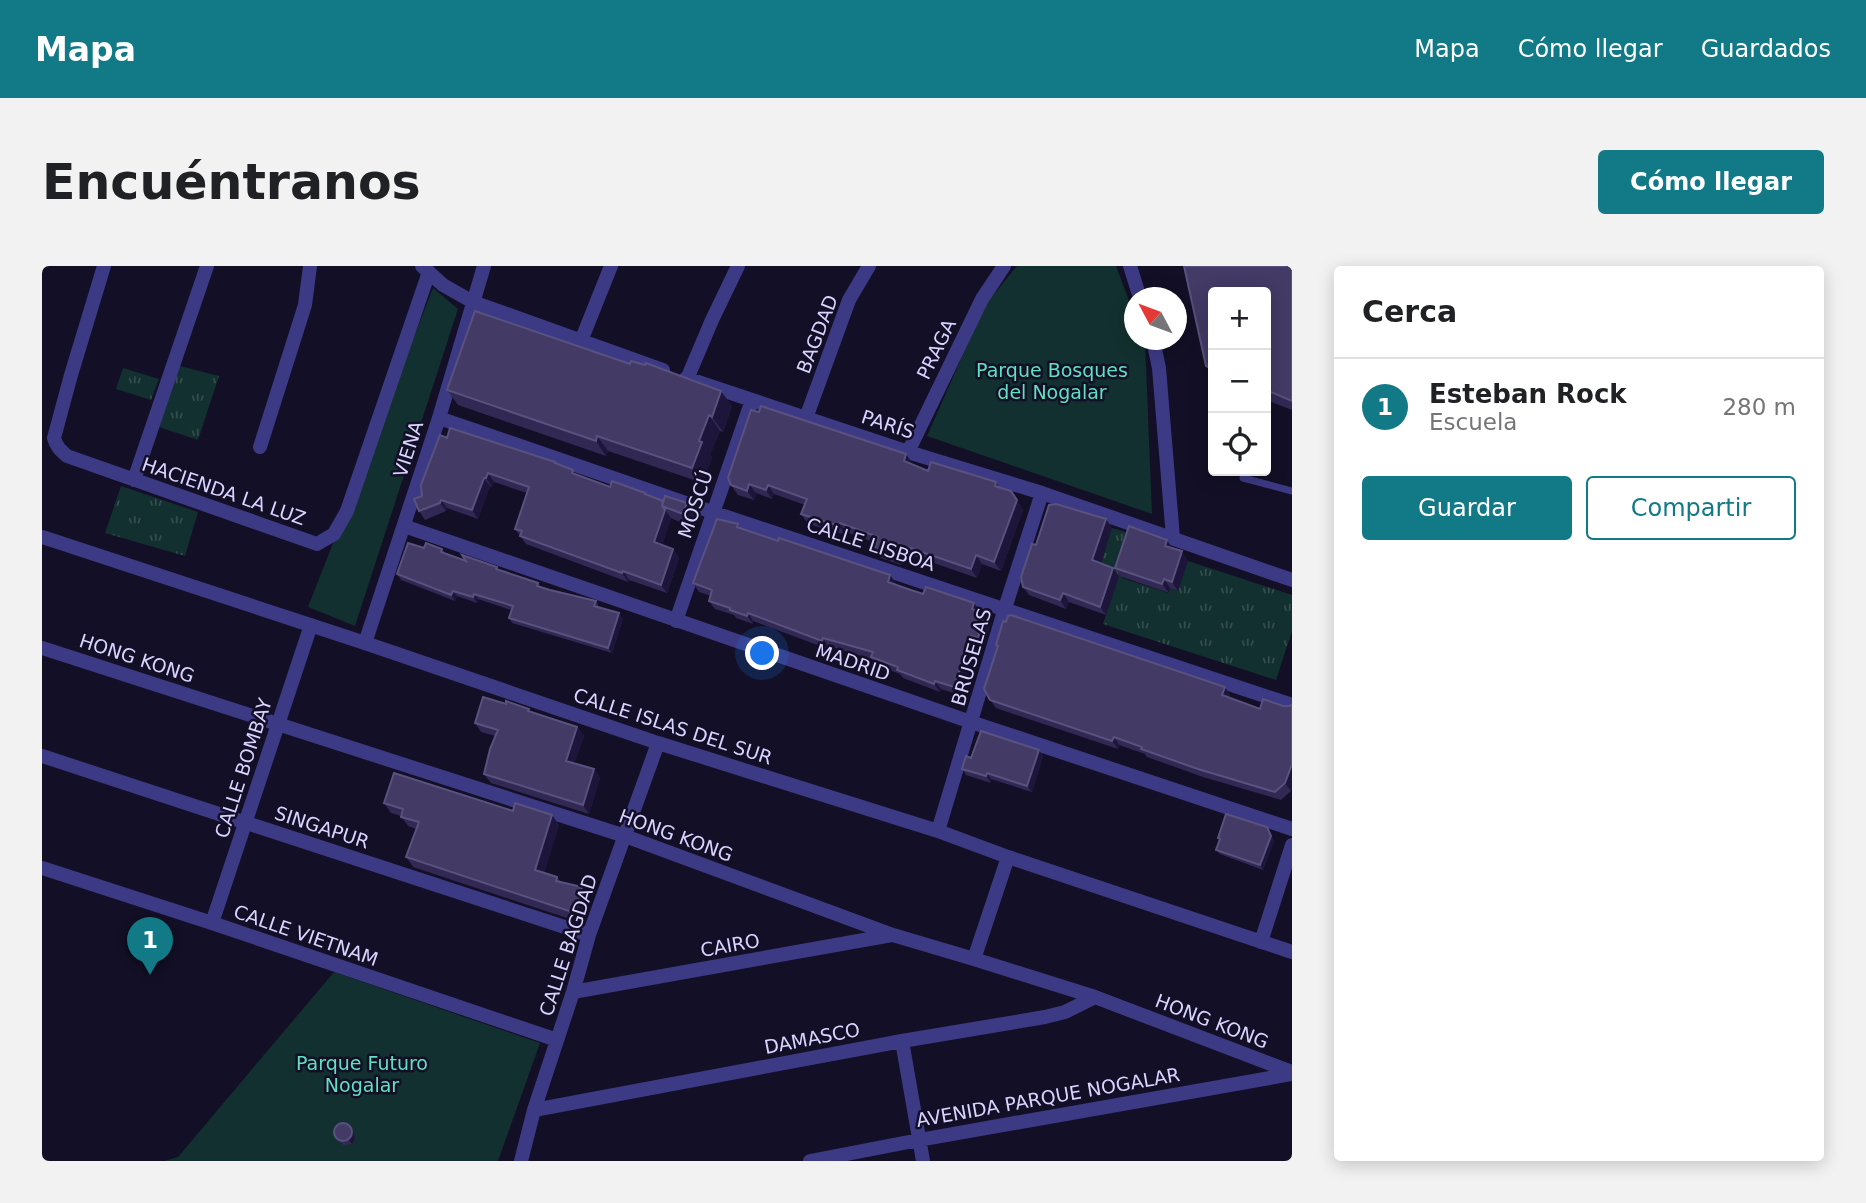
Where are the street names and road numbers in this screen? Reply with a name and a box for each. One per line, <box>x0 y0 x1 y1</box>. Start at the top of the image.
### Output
street label: BAGDAD <box>792 292 842 376</box>
street label: PRAGA <box>912 315 960 383</box>
street label: PARÍS <box>859 405 917 443</box>
street label: VIENA <box>389 418 427 480</box>
street label: HACIENDA LA LUZ <box>139 453 309 529</box>
street label: MOSCÚ <box>672 467 717 541</box>
street label: CALLE LISBOA <box>804 513 938 575</box>
street label: BRUSELAS <box>947 606 995 708</box>
street label: HONG KONG <box>77 629 197 687</box>
street label: MADRID <box>813 639 893 685</box>
street label: CALLE ISLAS DEL SUR <box>571 683 775 769</box>
street label: CALLE BOMBAY <box>210 695 276 841</box>
street label: SINGAPUR <box>272 801 372 853</box>
street label: HONG KONG <box>616 804 736 866</box>
street label: CALLE BAGDAD <box>535 871 601 1019</box>
street label: CALLE VIETNAM <box>231 900 381 970</box>
street label: CAIRO <box>699 929 761 961</box>
street label: HONG KONG <box>1152 989 1272 1053</box>
street label: DAMASCO <box>762 1018 862 1058</box>
street label: AVENIDA PARQUE NOGALAR <box>914 1063 1182 1131</box>

